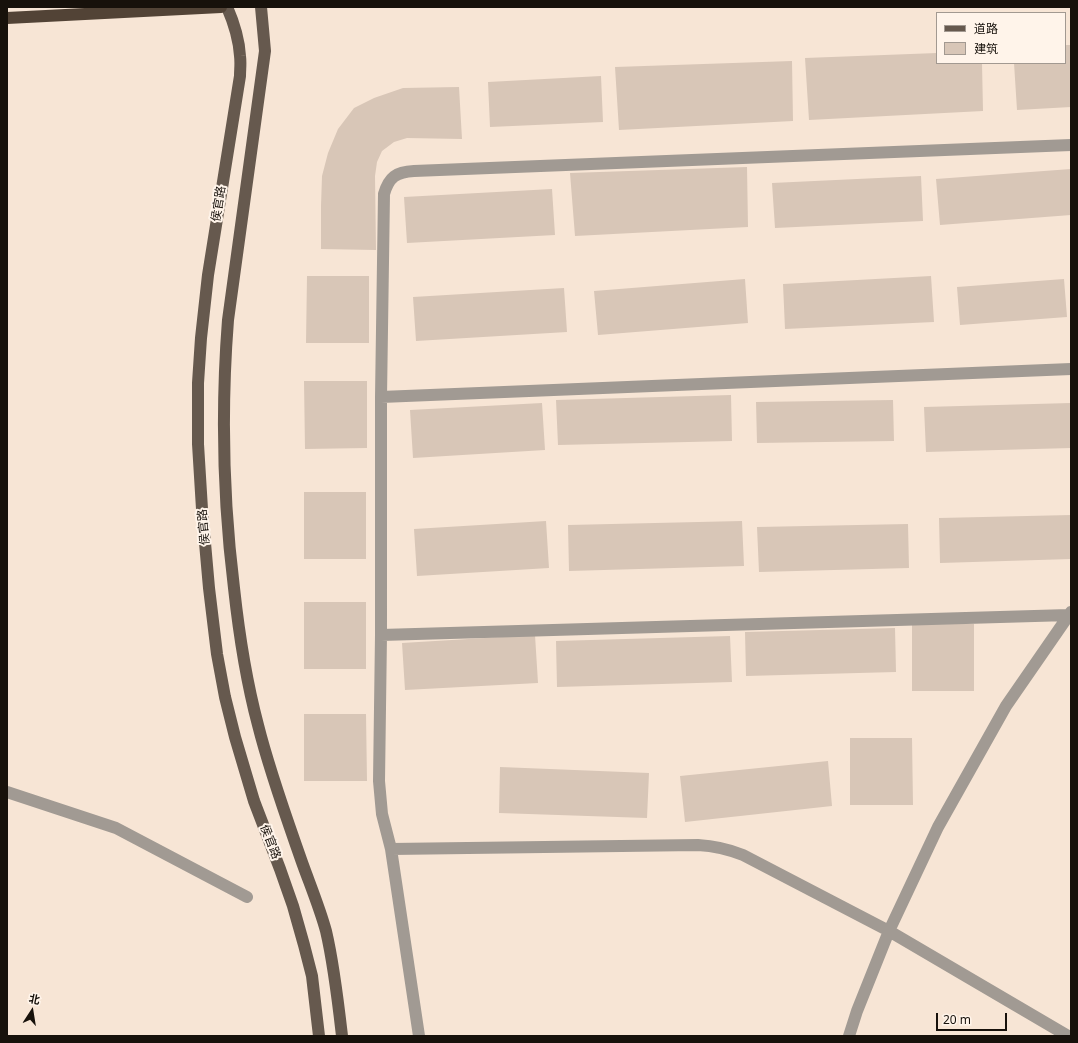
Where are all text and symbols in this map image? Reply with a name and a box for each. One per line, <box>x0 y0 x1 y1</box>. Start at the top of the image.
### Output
legend <box>936 12 1066 64</box>
text: 道路 <box>974 20 998 37</box>
text: 建筑 <box>974 40 998 57</box>
street label: 侯官路 <box>209 185 229 223</box>
street label: 侯官路 <box>195 508 213 546</box>
street label: 侯官路 <box>257 823 283 861</box>
text: 北 <box>28 990 42 1007</box>
north arrow <box>12 991 52 1031</box>
scale bar <box>938 1005 1009 1031</box>
text: 20 m <box>943 1011 971 1028</box>

